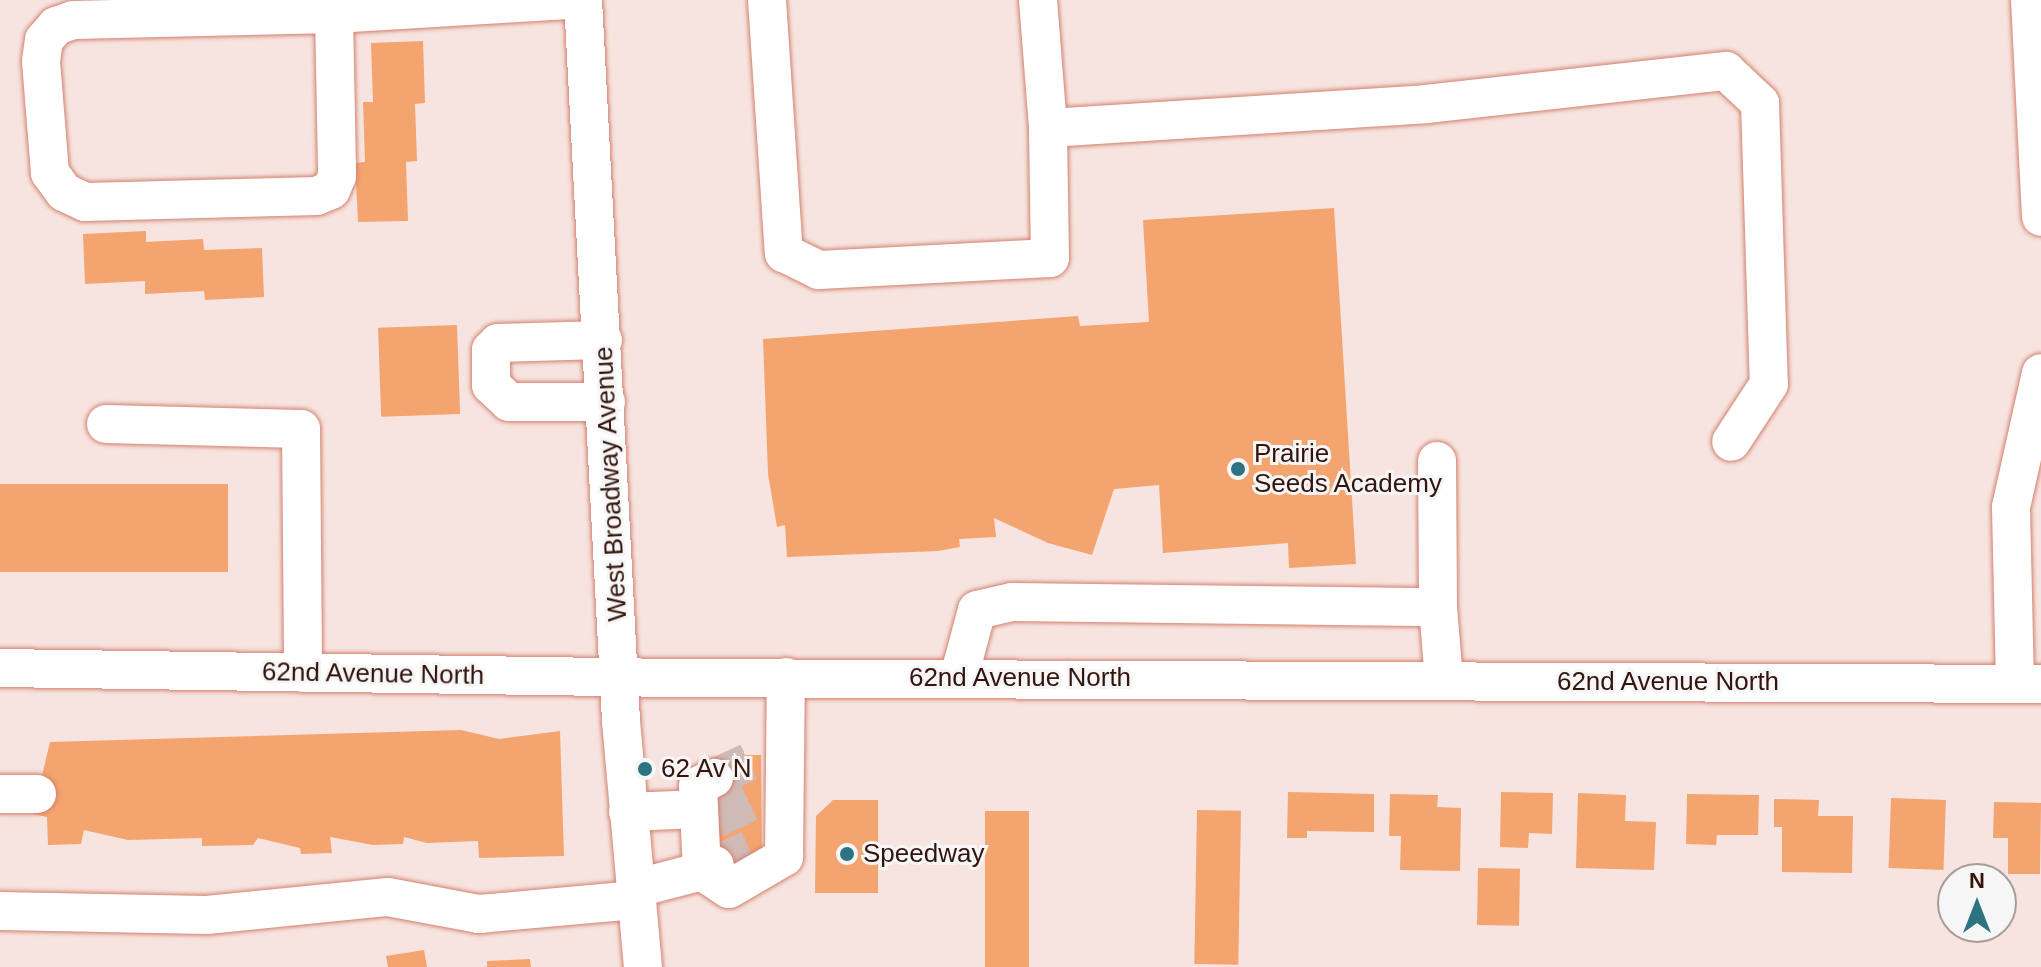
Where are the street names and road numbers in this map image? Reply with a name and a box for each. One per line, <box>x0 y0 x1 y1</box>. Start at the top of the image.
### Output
street label: West Broadway Avenue <box>588 345 634 623</box>
street label: 62nd Avenue North <box>261 656 485 692</box>
street label: 62nd Avenue North <box>908 662 1132 694</box>
street label: 62nd Avenue North <box>1556 666 1780 698</box>

